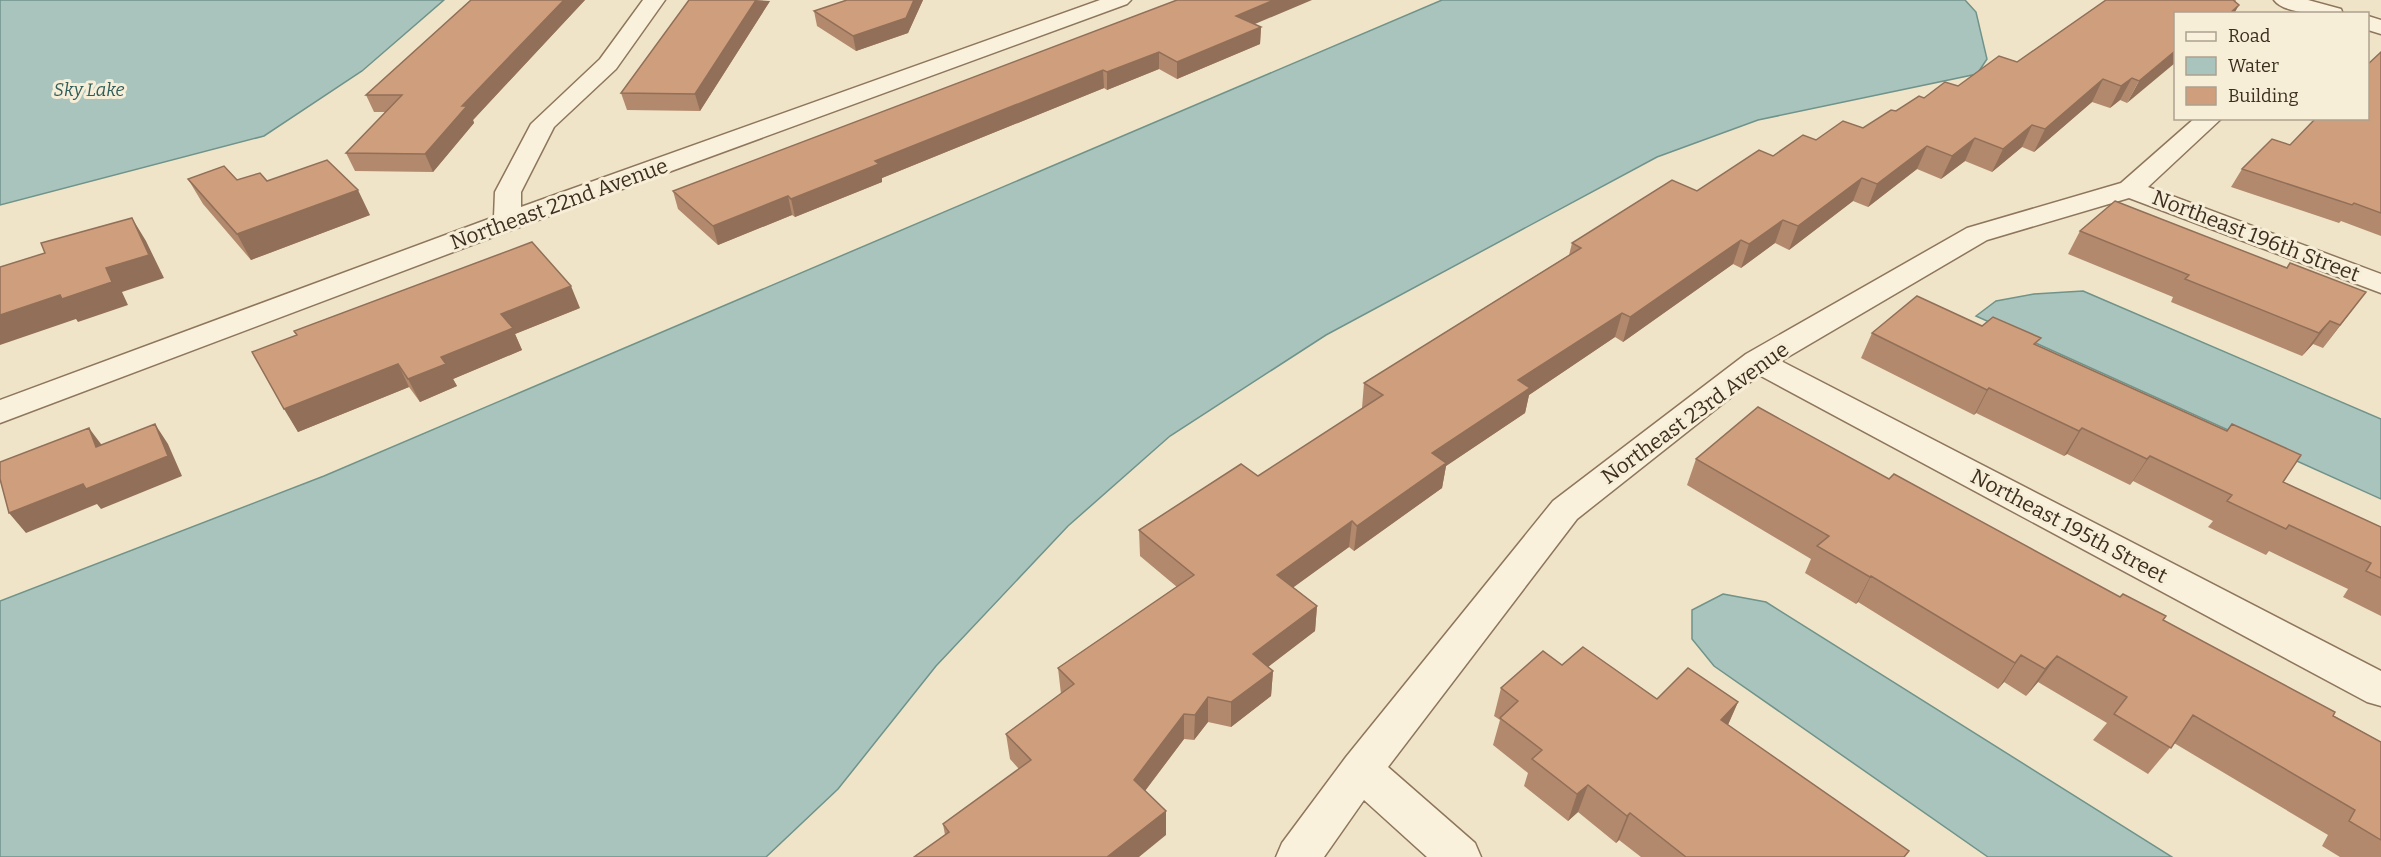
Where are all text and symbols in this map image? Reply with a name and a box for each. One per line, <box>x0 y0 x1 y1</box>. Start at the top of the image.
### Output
legend <box>2174 12 2369 120</box>
text: Road <box>2228 25 2271 47</box>
text: Water <box>2228 55 2279 77</box>
water label: Sky Lake <box>54 79 124 101</box>
text: Building <box>2228 85 2299 107</box>
street label: Northeast 22nd Avenue <box>447 153 671 255</box>
street label: Northeast 196th Street <box>2149 184 2364 288</box>
street label: Northeast 23rd Avenue <box>1596 336 1794 490</box>
street label: Northeast 195th Street <box>1966 463 2172 589</box>

